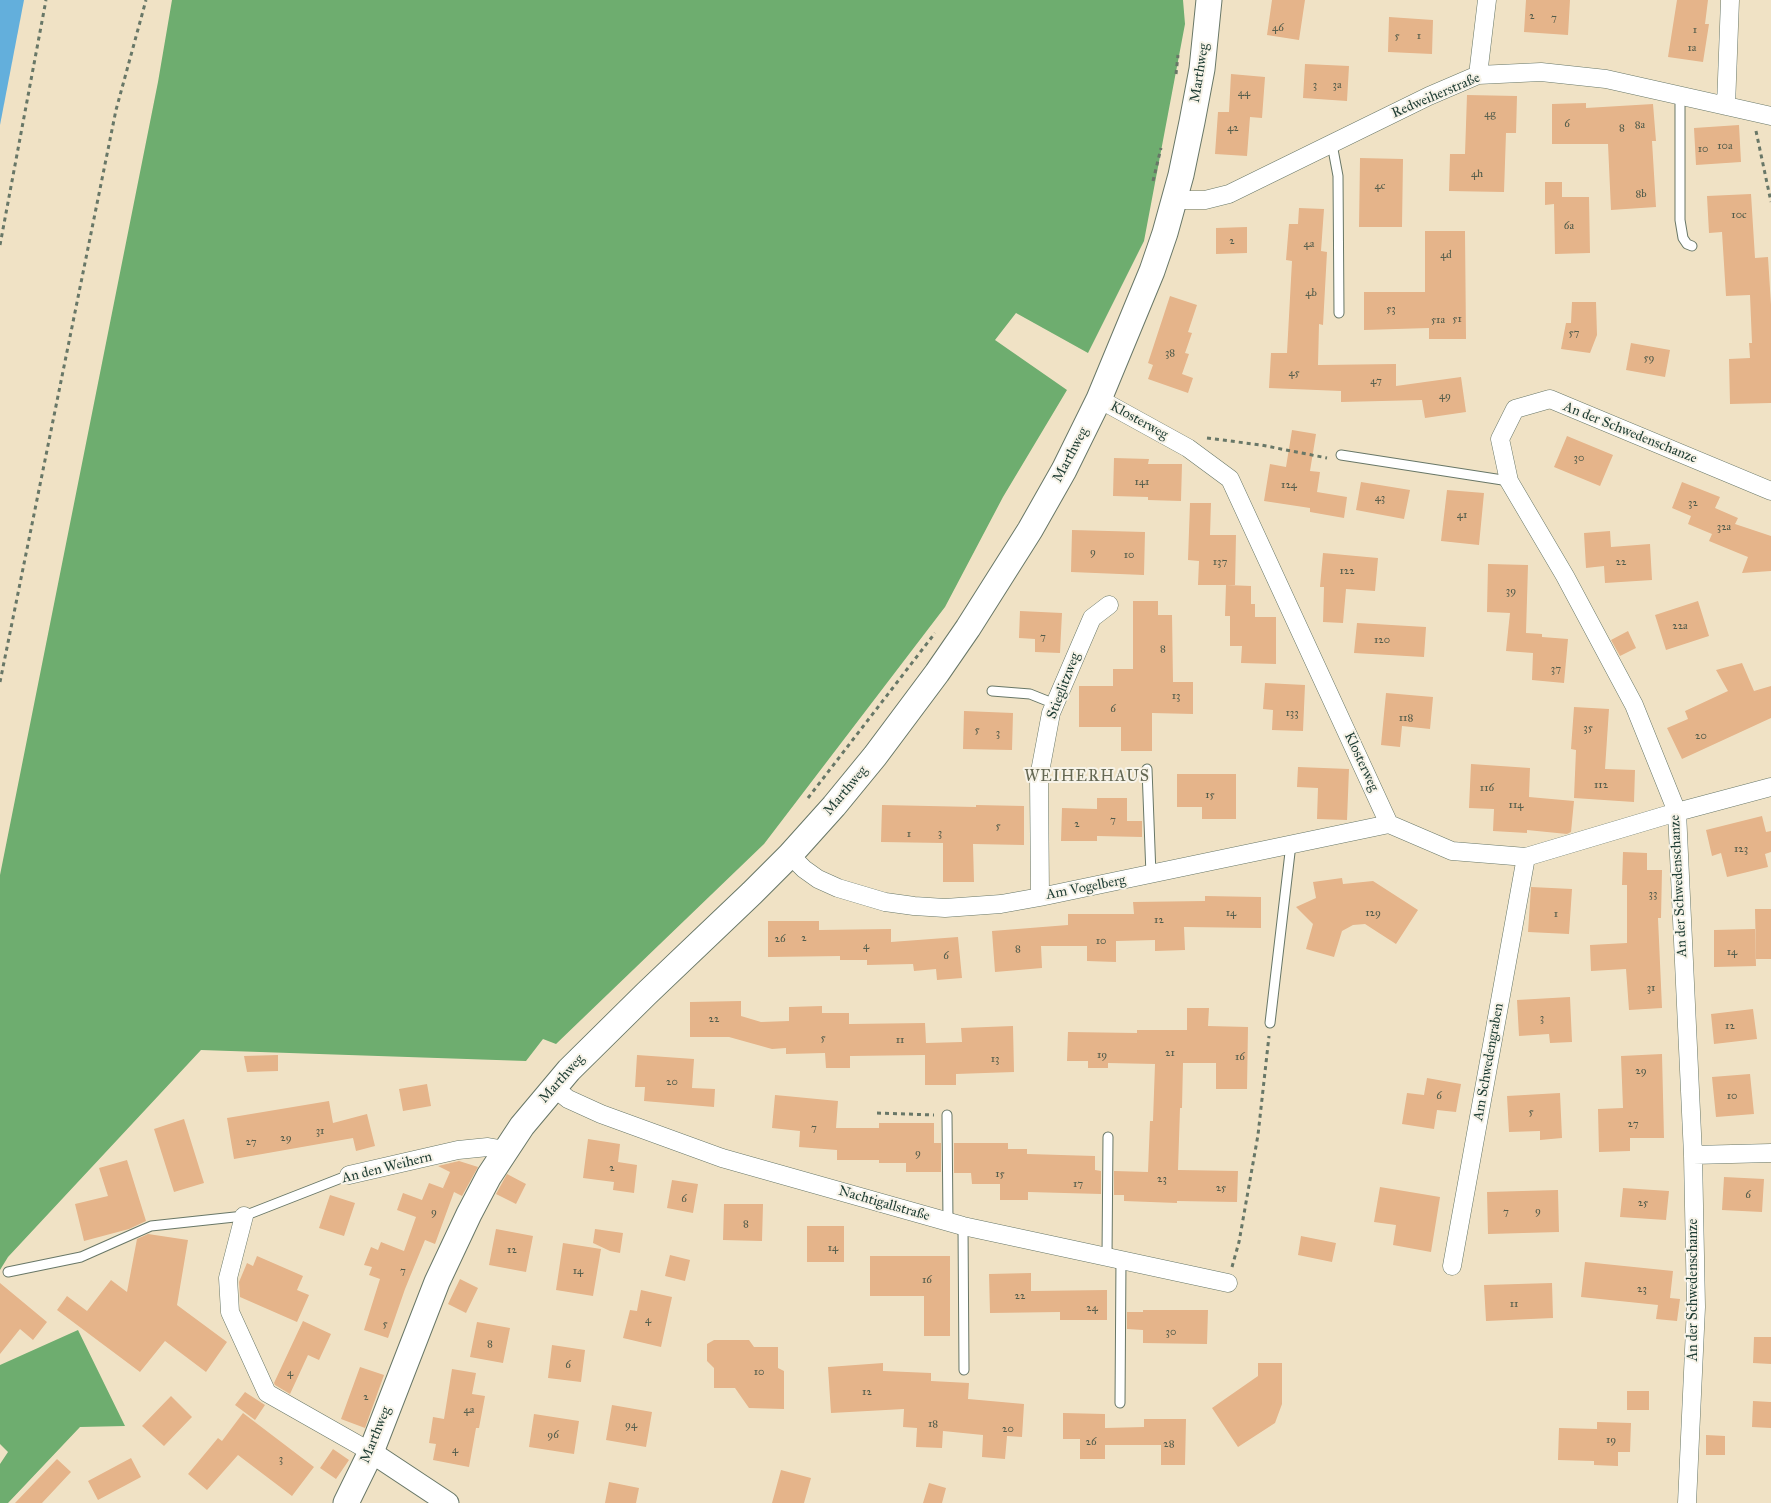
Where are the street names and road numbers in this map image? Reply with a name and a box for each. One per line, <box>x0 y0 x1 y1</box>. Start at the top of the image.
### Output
street label: Marthweg <box>1187 42 1213 104</box>
street label: Redweiherstraße <box>1389 70 1483 122</box>
street label: Klosterweg <box>1107 398 1171 444</box>
street label: An der Schwedenschanze <box>1561 398 1699 468</box>
street label: Marthweg <box>1050 425 1092 485</box>
street label: Stieglitzweg <box>1044 651 1084 721</box>
street label: Klosterweg <box>1340 730 1382 794</box>
street label: Marthweg <box>820 763 872 819</box>
street label: An der Schwedenschanze <box>1667 814 1691 958</box>
street label: Am Vogelberg <box>1045 872 1127 904</box>
street label: Am Schwedengraben <box>1470 1002 1508 1122</box>
street label: Marthweg <box>536 1051 588 1107</box>
street label: An den Weihern <box>340 1149 434 1187</box>
street label: Nachtigallstraße <box>836 1183 932 1225</box>
street label: An der Schwedenschanze <box>1686 1219 1702 1361</box>
street label: Marthweg <box>357 1404 395 1466</box>

